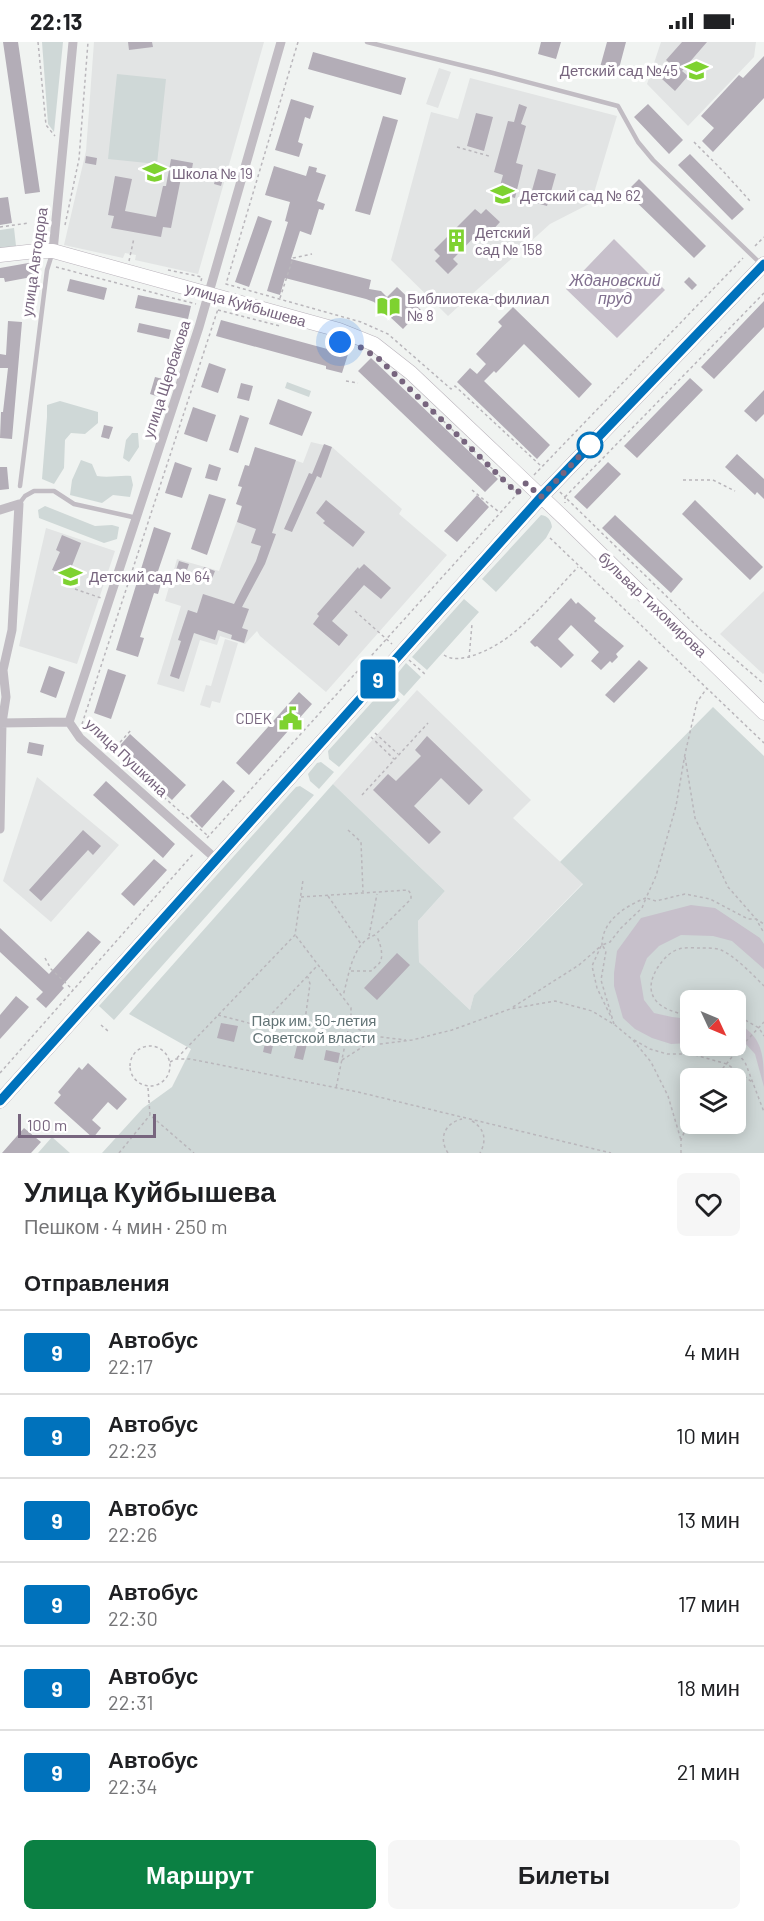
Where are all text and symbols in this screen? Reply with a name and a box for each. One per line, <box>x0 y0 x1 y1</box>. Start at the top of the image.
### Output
text: 22:13 <box>30 8 82 34</box>
school or university icon: Детский сад №45 <box>683 57 709 83</box>
place label: Детский сад №45 <box>560 61 678 79</box>
school or university icon: Школа № 19 <box>141 160 167 186</box>
place label: Школа № 19 <box>172 164 253 182</box>
school or university icon: Детский сад № 62 <box>489 182 515 208</box>
place label: Детский сад № 62 <box>520 186 641 204</box>
street label: улица Автодора <box>17 205 51 318</box>
place label: Детский сад № 158 <box>475 223 542 258</box>
building icon: Детский сад № 158 <box>444 228 470 254</box>
water label: Ждановский пруд <box>568 270 661 307</box>
street label: улица Куйбышева <box>184 278 309 330</box>
place label: Библиотека-филиал № 8 <box>407 289 549 324</box>
library icon: Библиотека-филиал № 8 <box>376 294 402 320</box>
street label: улица Щербакова <box>138 317 194 440</box>
your location <box>325 327 355 357</box>
unlabelled marker <box>577 432 603 458</box>
street label: бульвар Тихомирова <box>595 548 711 661</box>
school or university icon: Детский сад № 64 <box>58 563 84 589</box>
place label: Детский сад № 64 <box>89 567 210 585</box>
line badge: 9 <box>358 660 398 698</box>
text: 9 <box>372 667 384 692</box>
public building icon: CDEK <box>277 705 303 731</box>
place label: CDEK <box>235 709 272 727</box>
street label: улица Пушкина <box>82 714 172 800</box>
north arrow <box>680 990 746 1056</box>
map controls <box>680 990 746 1134</box>
park label: Парк им. 50-летия Советской власти <box>252 1011 376 1046</box>
button: layers <box>680 1068 746 1134</box>
scale bar <box>18 1111 156 1138</box>
text: 100 m <box>27 1115 67 1134</box>
button: heart <box>677 1173 740 1236</box>
text: Улица Куйбышева <box>24 1174 276 1208</box>
text: Пешком · 4 мин · 250 m <box>24 1214 228 1238</box>
text: Отправления <box>24 1269 170 1295</box>
text: Автобус <box>108 1326 198 1352</box>
text: 4 мин <box>684 1338 740 1364</box>
text: 9 <box>51 1340 63 1365</box>
text: 22:17 <box>108 1354 153 1378</box>
text: Автобус <box>108 1410 198 1436</box>
text: 10 мин <box>676 1422 740 1448</box>
text: 9 <box>51 1424 63 1449</box>
text: 22:23 <box>108 1438 157 1462</box>
text: Автобус <box>108 1494 198 1520</box>
text: 13 мин <box>677 1506 740 1532</box>
text: 9 <box>51 1508 63 1533</box>
text: 22:26 <box>108 1522 157 1546</box>
text: Автобус <box>108 1578 198 1604</box>
text: 17 мин <box>678 1590 740 1616</box>
text: 9 <box>51 1592 63 1617</box>
text: 22:30 <box>108 1606 158 1630</box>
text: Автобус <box>108 1662 198 1688</box>
text: 18 мин <box>677 1674 740 1700</box>
text: 9 <box>51 1676 63 1701</box>
text: 22:31 <box>108 1690 153 1714</box>
text: Автобус <box>108 1746 198 1772</box>
text: 21 мин <box>677 1758 740 1784</box>
text: 9 <box>51 1760 63 1785</box>
text: 22:34 <box>108 1774 158 1798</box>
button: Маршрут <box>24 1840 376 1909</box>
button: Билеты <box>388 1840 740 1909</box>

